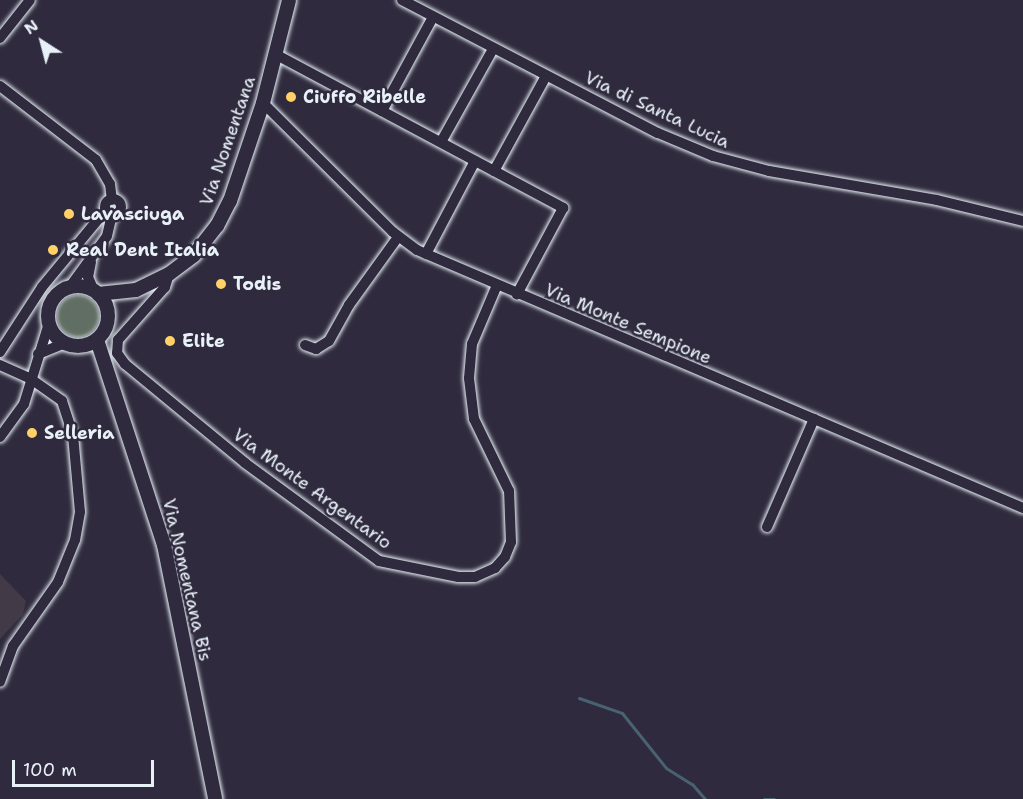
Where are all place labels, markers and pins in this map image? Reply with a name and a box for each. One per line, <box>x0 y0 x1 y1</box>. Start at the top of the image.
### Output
place label: Ciuffo Ribelle <box>303 86 426 108</box>
marker: Ciuffo Ribelle <box>284 90 298 104</box>
place label: Lavasciuga <box>81 203 184 225</box>
marker: Lavasciuga <box>62 207 76 221</box>
place label: Real Dent Italia <box>66 239 219 261</box>
marker: Real Dent Italia <box>44 241 62 259</box>
place label: Todis <box>233 273 281 295</box>
marker: Todis <box>214 277 228 291</box>
place label: Elite <box>182 330 225 352</box>
marker: Elite <box>163 334 177 348</box>
place label: Selleria <box>44 422 115 444</box>
marker: Selleria <box>25 426 39 440</box>

